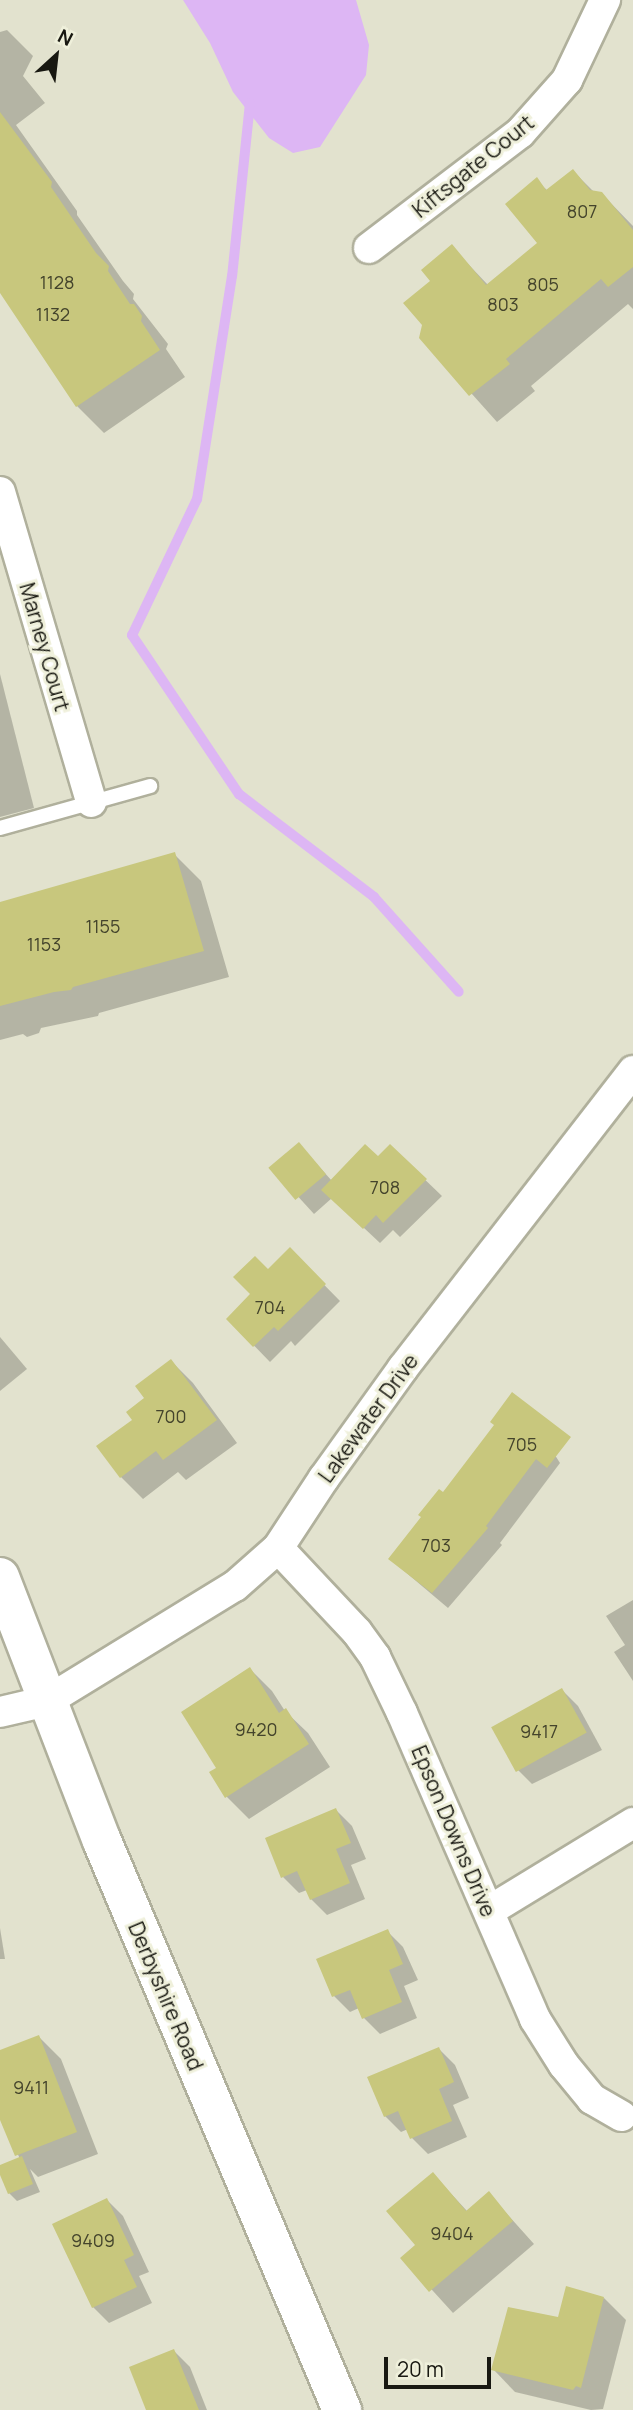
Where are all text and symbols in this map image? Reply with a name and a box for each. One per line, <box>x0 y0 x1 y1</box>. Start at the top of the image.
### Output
north arrow <box>21 21 91 91</box>
text: N <box>54 23 78 52</box>
street label: Kiftsgate Court <box>407 109 539 223</box>
house number: 807 <box>567 200 597 222</box>
house number: 1128 <box>40 271 74 293</box>
house number: 805 <box>527 273 559 295</box>
house number: 803 <box>487 293 519 315</box>
house number: 1132 <box>36 303 70 325</box>
street label: Marney Court <box>15 580 75 714</box>
house number: 1155 <box>86 915 120 937</box>
house number: 1153 <box>27 933 61 955</box>
house number: 708 <box>370 1176 400 1198</box>
house number: 704 <box>255 1296 285 1318</box>
street label: Lakewater Drive <box>313 1349 423 1487</box>
house number: 700 <box>156 1405 186 1427</box>
house number: 705 <box>507 1433 537 1455</box>
house number: 703 <box>421 1534 451 1556</box>
house number: 9420 <box>234 1718 278 1740</box>
house number: 9417 <box>520 1720 558 1742</box>
street label: Epson Downs Drive <box>407 1742 501 1920</box>
street label: Derbyshire Road <box>123 1918 209 2074</box>
house number: 9411 <box>13 2076 49 2098</box>
house number: 9404 <box>430 2222 474 2244</box>
house number: 9409 <box>71 2229 115 2251</box>
scale bar <box>388 2344 495 2388</box>
text: 20 m <box>397 2355 444 2383</box>

